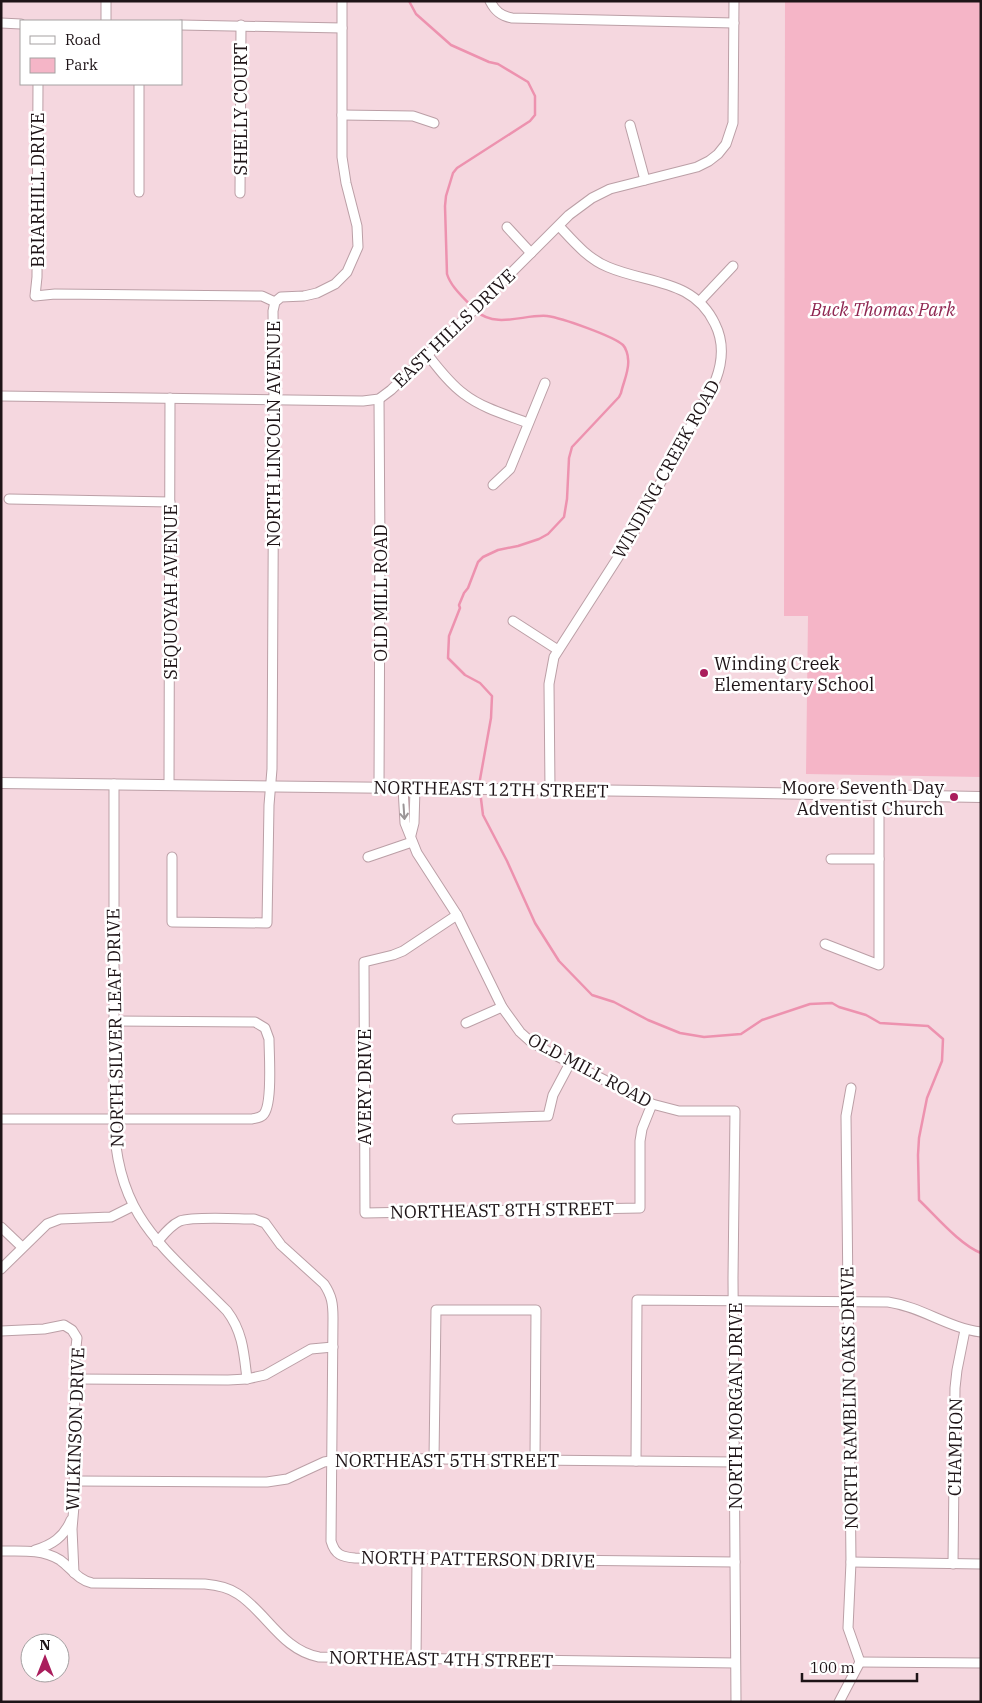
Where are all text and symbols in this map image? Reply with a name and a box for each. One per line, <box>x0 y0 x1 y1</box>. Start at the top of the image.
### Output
legend <box>20 20 182 85</box>
text: Road <box>65 30 101 49</box>
street label: SHELLY COURT <box>229 42 252 175</box>
text: Park <box>65 55 98 74</box>
street label: BRIARHILL DRIVE <box>26 112 49 268</box>
street label: EAST HILLS DRIVE <box>388 264 520 392</box>
park label: Buck Thomas Park <box>810 298 956 321</box>
street label: NORTH LINCOLN AVENUE <box>262 321 285 547</box>
street label: WINDING CREEK ROAD <box>607 376 725 562</box>
street label: SEQUOYAH AVENUE <box>159 504 182 680</box>
street label: OLD MILL ROAD <box>369 524 392 662</box>
place label: Winding Creek Elementary School <box>714 652 874 696</box>
marker: Winding Creek Elementary School <box>698 667 710 679</box>
street label: NORTHEAST 12TH STREET <box>373 775 609 803</box>
place label: Moore Seventh Day Adventist Church <box>781 776 944 820</box>
marker: Moore Seventh Day Adventist Church <box>948 791 960 803</box>
one-way arrow <box>399 804 409 820</box>
street label: NORTH SILVER LEAF DRIVE <box>101 908 129 1148</box>
street label: OLD MILL ROAD <box>524 1028 656 1112</box>
street label: AVERY DRIVE <box>353 1029 376 1145</box>
street label: NORTHEAST 8TH STREET <box>390 1197 615 1223</box>
street label: NORTH RAMBLIN OAKS DRIVE <box>835 1266 863 1530</box>
street label: NORTH MORGAN DRIVE <box>724 1303 747 1509</box>
street label: WILKINSON DRIVE <box>61 1347 89 1511</box>
street label: CHAMPION <box>943 1398 967 1496</box>
street label: NORTHEAST 5TH STREET <box>335 1449 559 1472</box>
street label: NORTH PATTERSON DRIVE <box>361 1545 595 1573</box>
north arrow <box>20 1633 70 1683</box>
text: N <box>39 1636 51 1654</box>
street label: NORTHEAST 4TH STREET <box>329 1646 554 1672</box>
scale bar <box>802 1650 917 1682</box>
text: 100 m <box>810 1658 855 1677</box>

